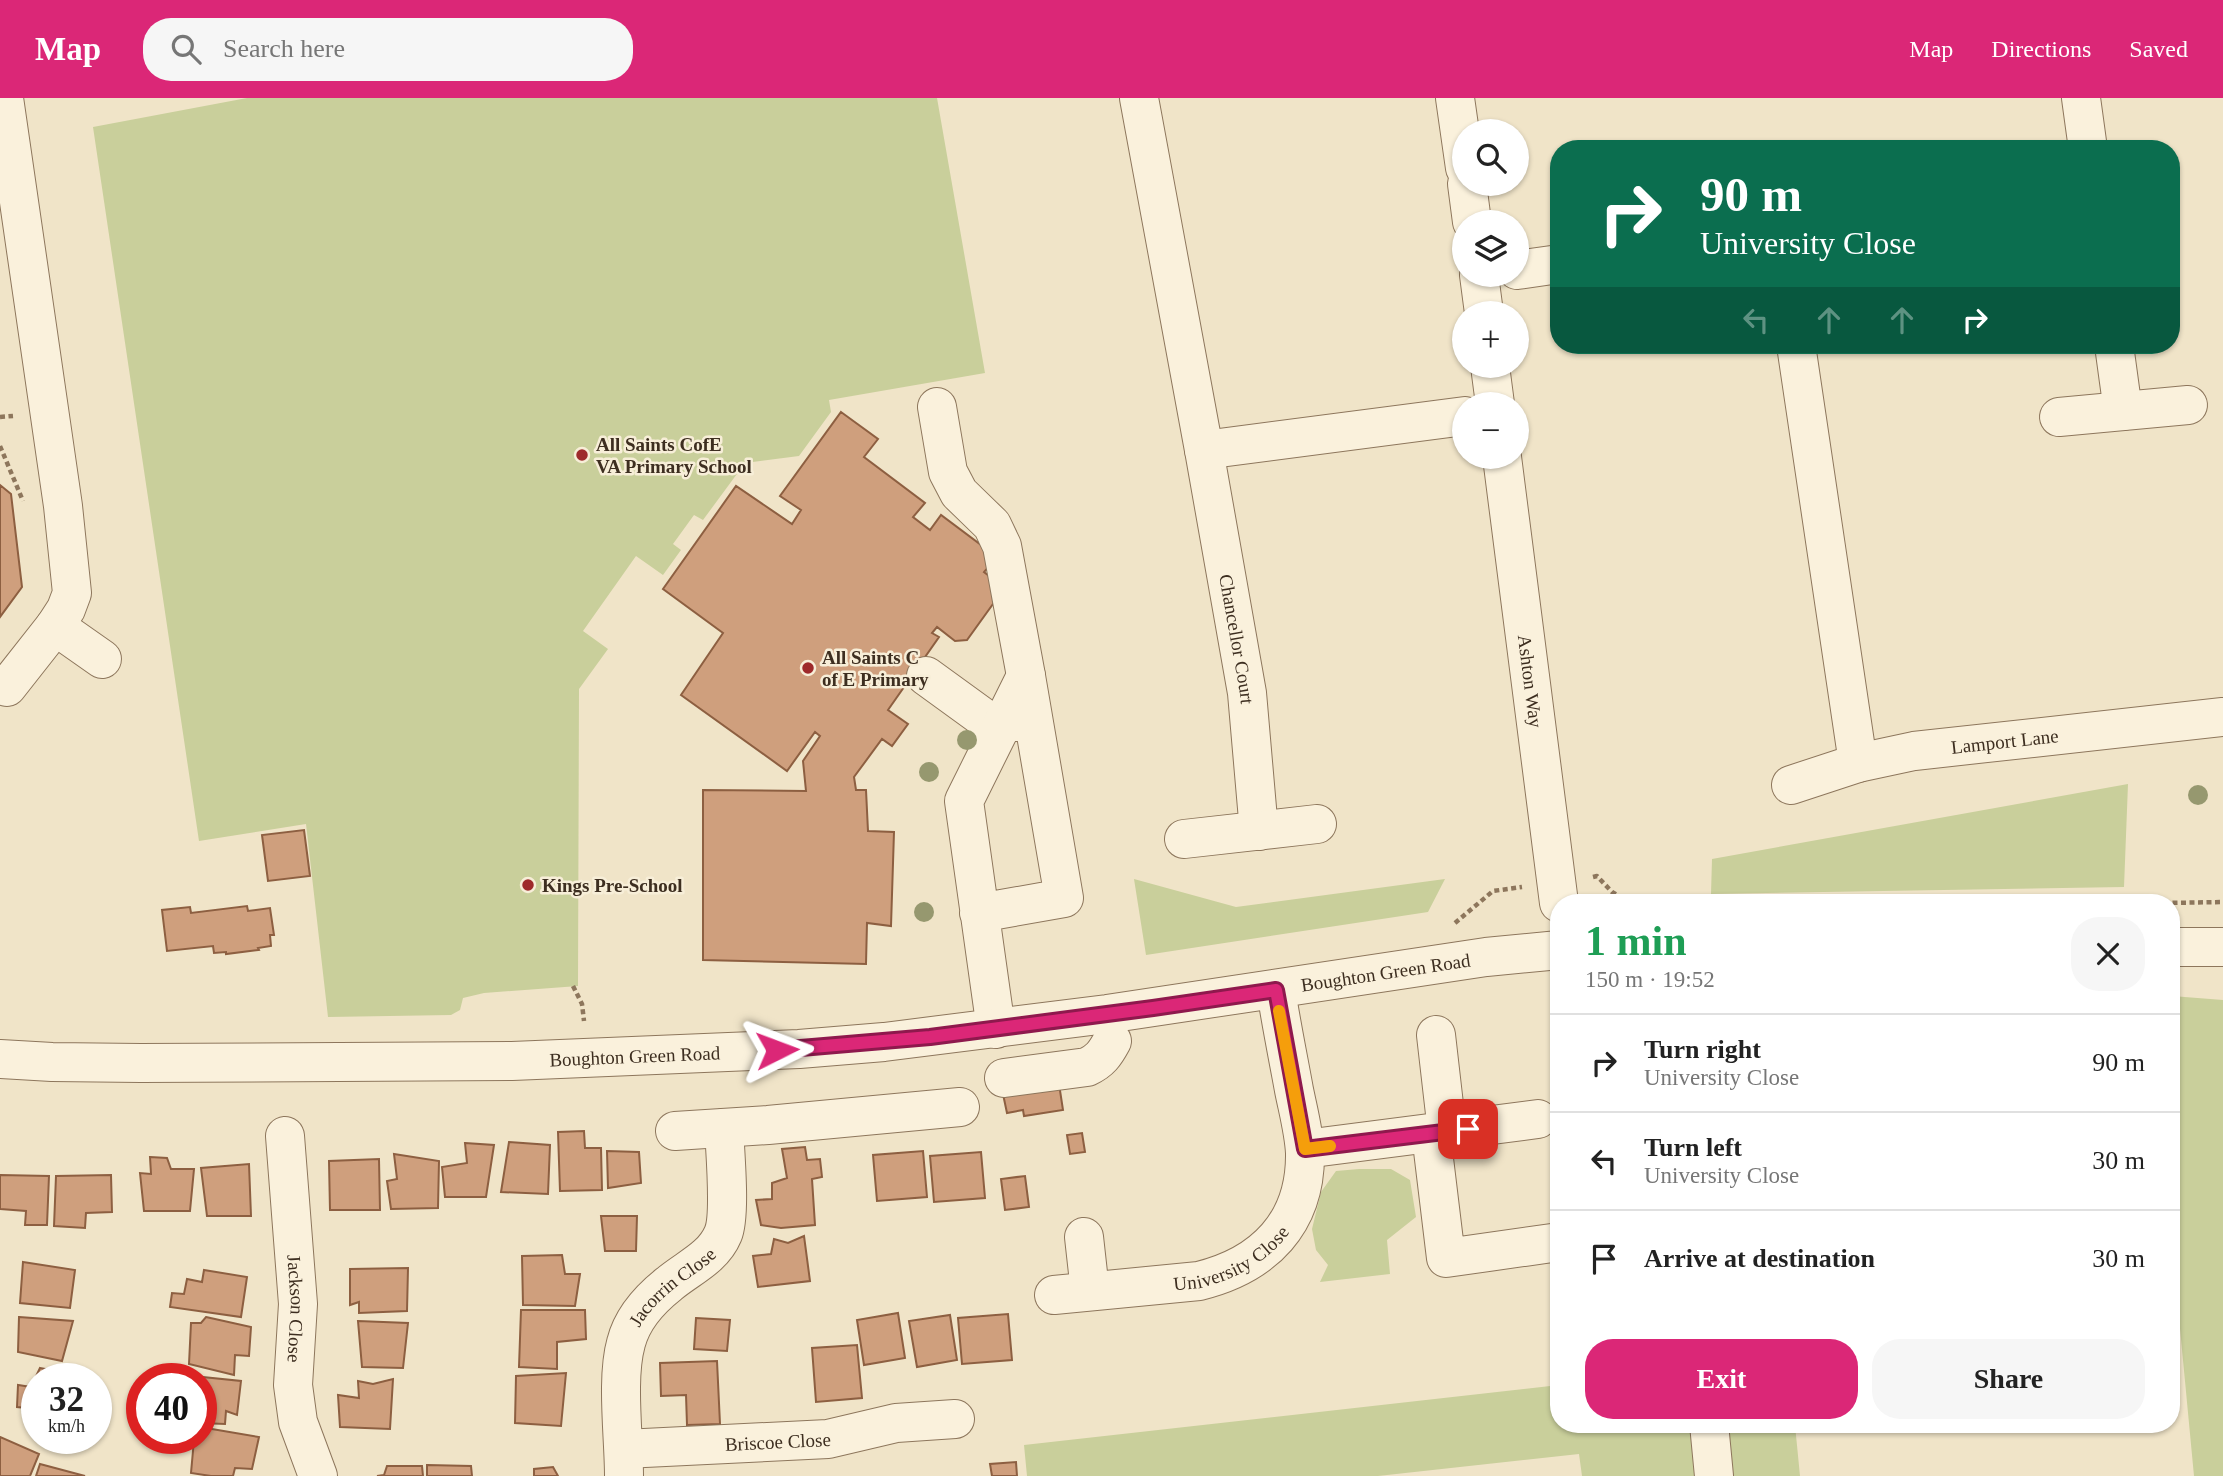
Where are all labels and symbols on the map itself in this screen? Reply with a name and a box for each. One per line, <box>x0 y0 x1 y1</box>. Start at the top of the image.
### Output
place label: All Saints CofE VA Primary School <box>596 434 752 477</box>
marker: All Saints CofE VA Primary School <box>574 447 590 463</box>
street label: Chancellor Court <box>1215 573 1258 706</box>
street label: Ashton Way <box>1514 633 1547 730</box>
place label: All Saints C of E Primary <box>822 647 929 690</box>
marker: All Saints C of E Primary <box>800 660 816 676</box>
street label: Lamport Lane <box>1950 725 2060 758</box>
place label: Kings Pre-School <box>542 875 683 896</box>
marker: Kings Pre-School <box>520 877 536 893</box>
street label: Boughton Green Road <box>1299 949 1472 996</box>
position arrow <box>740 1013 814 1087</box>
street label: Boughton Green Road <box>549 1042 721 1070</box>
pin <box>1438 1099 1498 1159</box>
street label: University Close <box>1172 1222 1293 1294</box>
street label: Jacorrin Close <box>625 1243 720 1330</box>
street label: Jackson Close <box>283 1254 308 1363</box>
speed limit sign: 40 <box>126 1363 217 1454</box>
street label: Briscoe Close <box>724 1429 831 1455</box>

